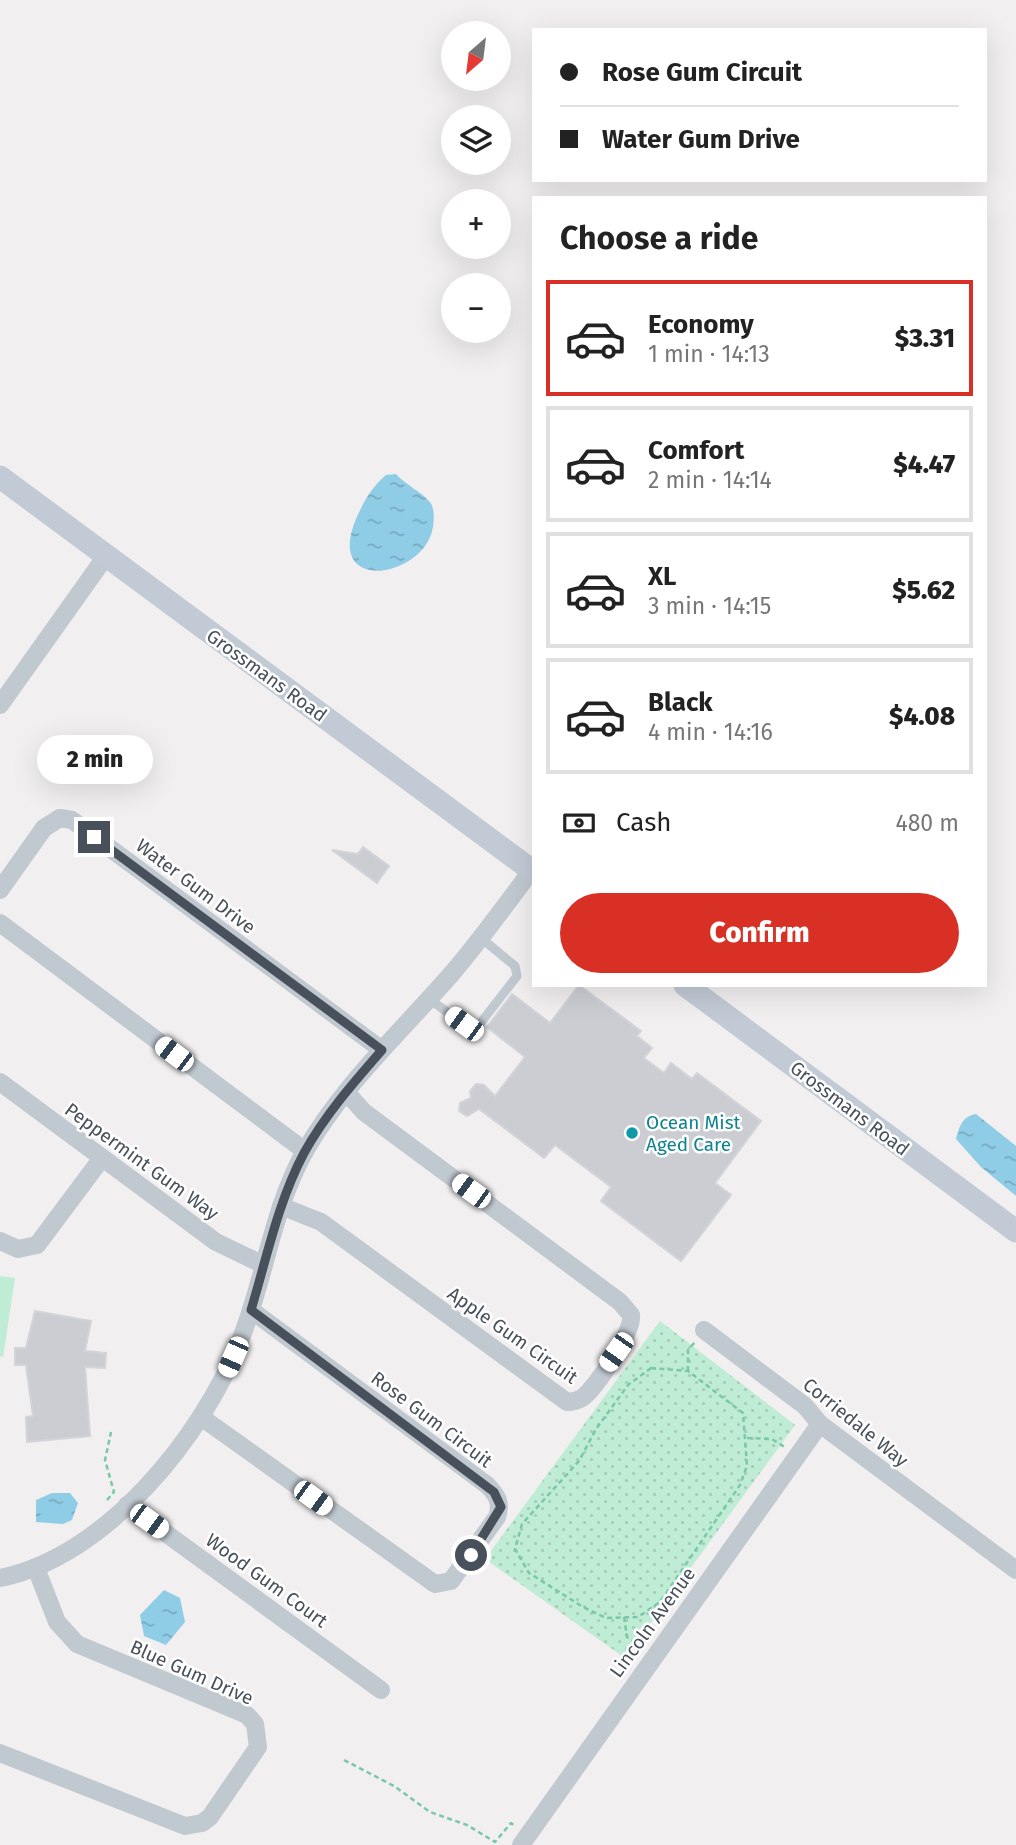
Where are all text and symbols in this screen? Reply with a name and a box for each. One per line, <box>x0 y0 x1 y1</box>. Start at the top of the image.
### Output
north arrow <box>441 21 511 91</box>
map controls <box>441 21 511 343</box>
text: Rose Gum Circuit <box>602 57 802 88</box>
button: layers <box>441 105 511 175</box>
text: Water Gum Drive <box>602 124 800 155</box>
button: + <box>441 189 511 259</box>
text: Choose a ride <box>560 219 758 257</box>
button: − <box>441 273 511 343</box>
icon: car <box>564 307 627 370</box>
text: Economy <box>648 309 754 340</box>
text: $3.31 <box>895 323 955 354</box>
text: 1 min · 14:13 <box>648 340 770 368</box>
icon: car <box>564 433 627 496</box>
text: Comfort <box>648 435 744 466</box>
text: $4.47 <box>893 449 955 480</box>
text: 2 min · 14:14 <box>648 466 772 494</box>
icon: car <box>564 559 627 622</box>
text: XL <box>648 561 676 592</box>
text: $5.62 <box>892 575 955 606</box>
text: 3 min · 14:15 <box>648 592 771 620</box>
street label: Grossmans Road <box>202 624 331 727</box>
icon: car <box>564 685 627 748</box>
text: Black <box>648 687 713 718</box>
text: $4.08 <box>889 701 955 732</box>
text: 4 min · 14:16 <box>648 718 773 746</box>
callout: 2 min <box>36 736 152 784</box>
text: 2 min <box>67 745 123 773</box>
icon: cash <box>560 804 598 842</box>
text: Cash <box>616 807 672 838</box>
text: 480 m <box>895 809 959 837</box>
route end <box>78 821 110 853</box>
street label: Water Gum Drive <box>131 834 260 939</box>
button: Confirm <box>560 893 959 973</box>
car <box>441 1003 488 1045</box>
car <box>151 1033 198 1075</box>
street label: Grossmans Road <box>786 1056 914 1161</box>
street label: Peppermint Gum Way <box>60 1098 224 1225</box>
place label: Ocean Mist Aged Care <box>646 1111 741 1156</box>
marker: Ocean Mist Aged Care <box>624 1125 640 1141</box>
car <box>448 1170 495 1212</box>
street label: Apple Gum Circuit <box>443 1282 582 1389</box>
car <box>596 1329 637 1375</box>
car <box>215 1334 252 1380</box>
street label: Rose Gum Circuit <box>367 1366 497 1473</box>
street label: Corriedale Way <box>798 1373 913 1472</box>
car <box>290 1477 337 1519</box>
car <box>126 1500 173 1542</box>
street label: Wood Gum Court <box>201 1528 332 1632</box>
route start <box>455 1539 487 1571</box>
street label: Lincoln Avenue <box>605 1563 700 1682</box>
street label: Blue Gum Drive <box>127 1635 257 1710</box>

